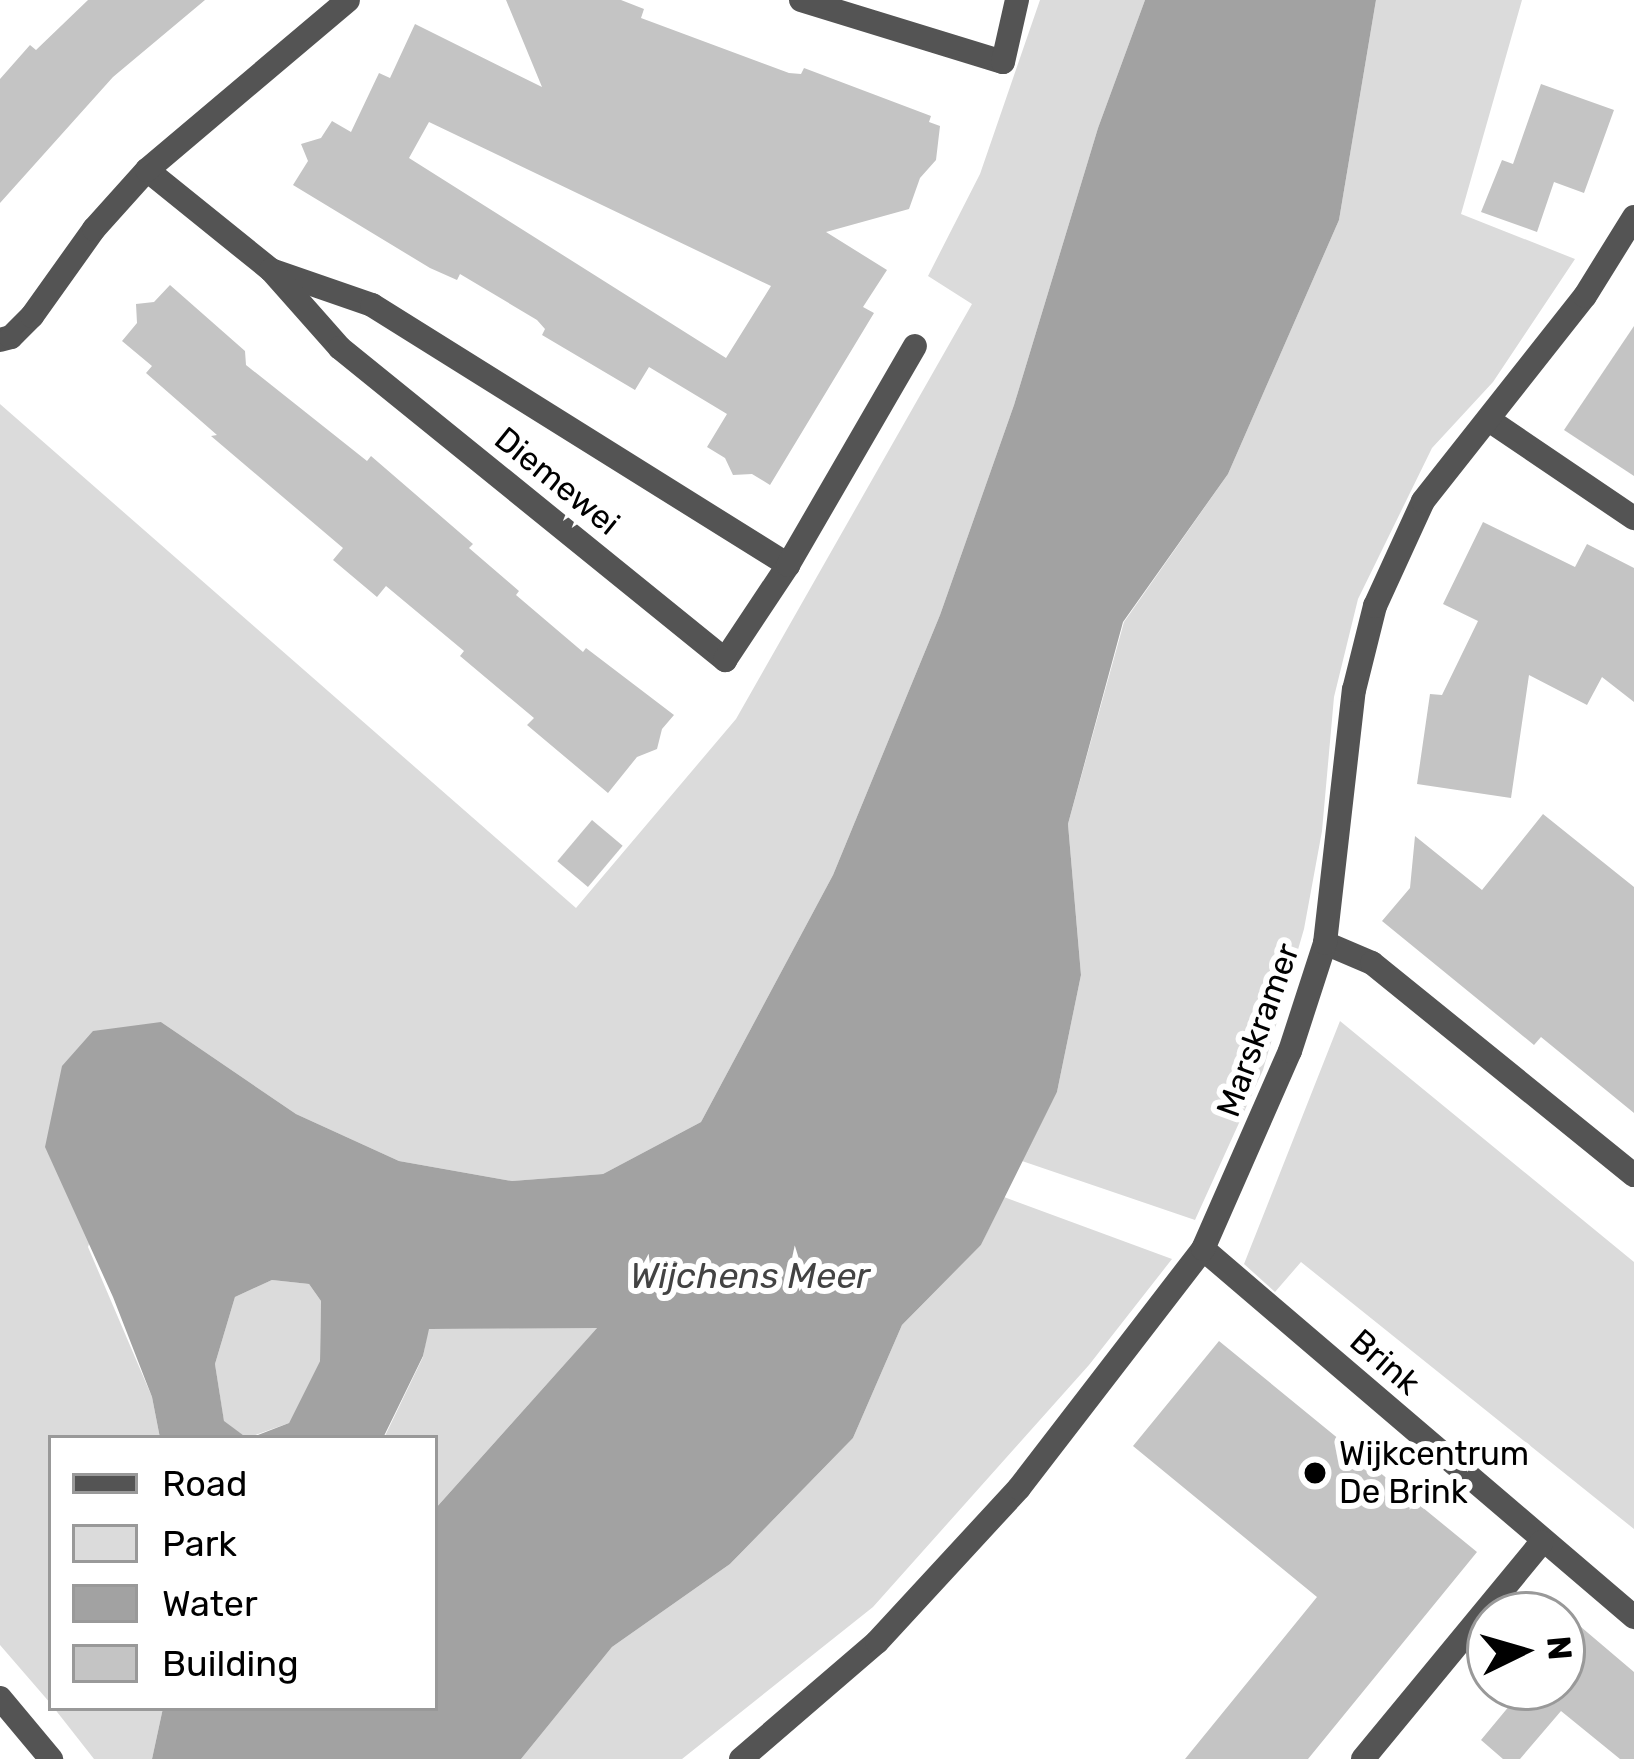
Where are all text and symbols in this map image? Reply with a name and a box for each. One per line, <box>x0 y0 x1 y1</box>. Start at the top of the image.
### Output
street label: Diemewei <box>487 419 627 543</box>
street label: Marskramer <box>1208 938 1308 1122</box>
water label: Wijchens Meer <box>630 1254 870 1298</box>
street label: Brink <box>1342 1321 1428 1403</box>
place label: Wijkcentrum De Brink <box>1339 1434 1529 1512</box>
legend <box>48 1435 438 1711</box>
marker: Wijkcentrum De Brink <box>1302 1460 1328 1486</box>
text: Road <box>162 1462 247 1505</box>
text: Park <box>162 1522 237 1565</box>
text: Water <box>162 1582 258 1625</box>
north arrow <box>1466 1591 1586 1711</box>
text: N <box>1539 1635 1580 1662</box>
text: Building <box>162 1642 299 1685</box>

